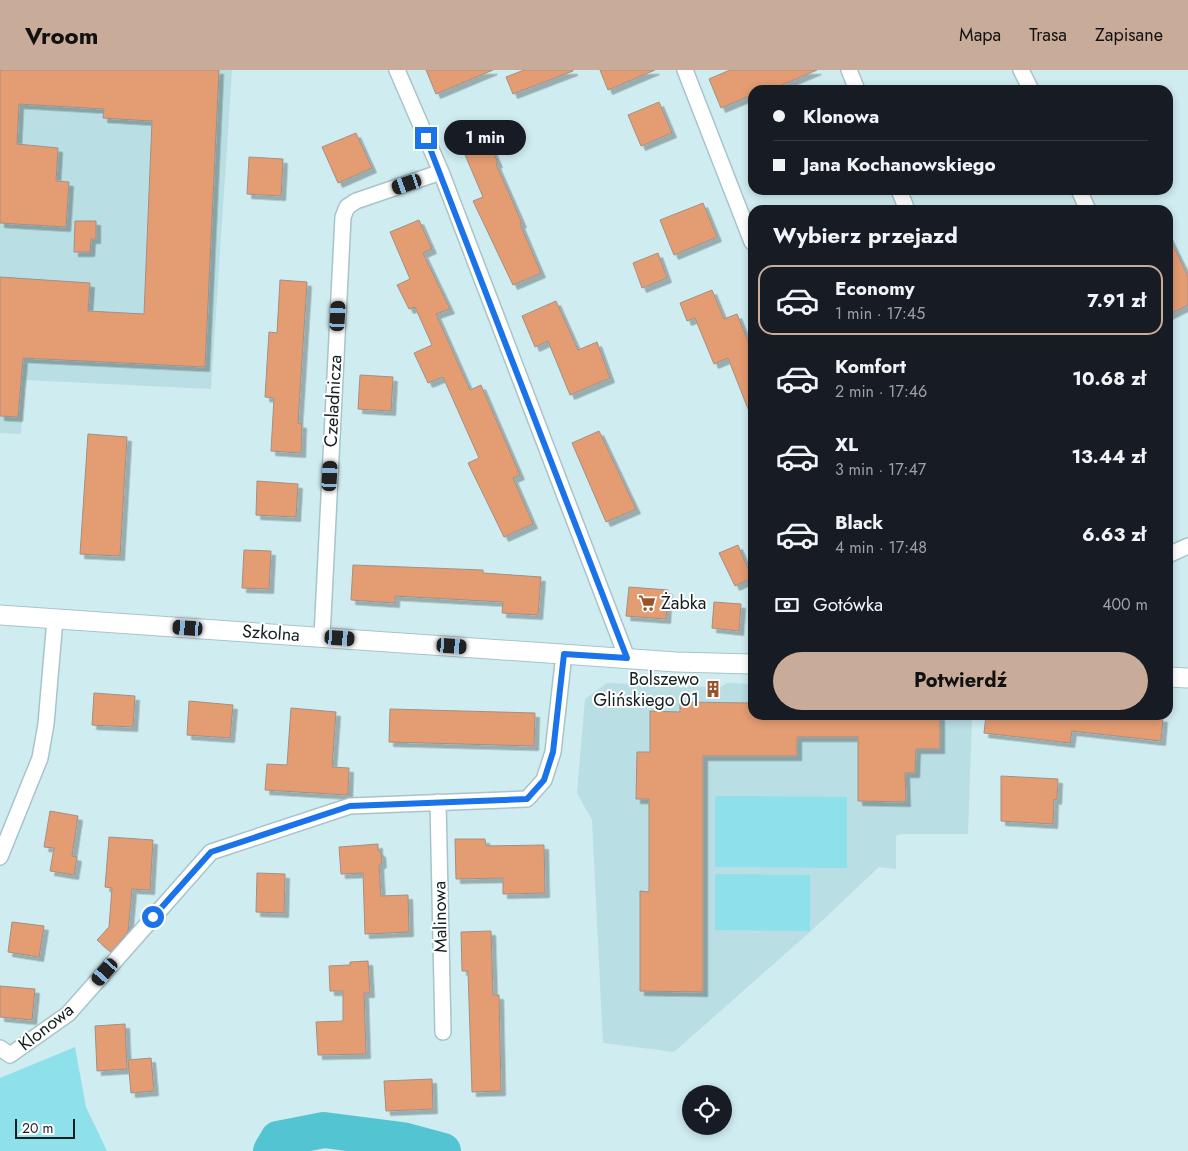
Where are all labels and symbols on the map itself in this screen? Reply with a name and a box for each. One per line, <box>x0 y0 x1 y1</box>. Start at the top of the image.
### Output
callout: 1 min <box>444 120 526 156</box>
route end <box>415 127 437 149</box>
car <box>390 172 423 196</box>
car <box>329 301 346 331</box>
street label: Czeladnicza <box>318 354 348 448</box>
car <box>321 461 338 491</box>
place label: Żabka <box>661 590 706 616</box>
supermarket icon: Żabka <box>637 593 657 613</box>
street label: Szkolna <box>241 618 301 648</box>
car <box>172 619 203 637</box>
car <box>324 629 355 647</box>
car <box>436 637 467 655</box>
place label: Bolszewo Glińskiego 01 <box>593 666 699 713</box>
building icon: Bolszewo Glińskiego 01 <box>703 679 723 699</box>
street label: Malinowa <box>426 881 454 953</box>
route start <box>142 906 164 928</box>
car <box>89 956 120 988</box>
street label: Klonowa <box>13 997 79 1057</box>
scale bar <box>15 1116 75 1139</box>

